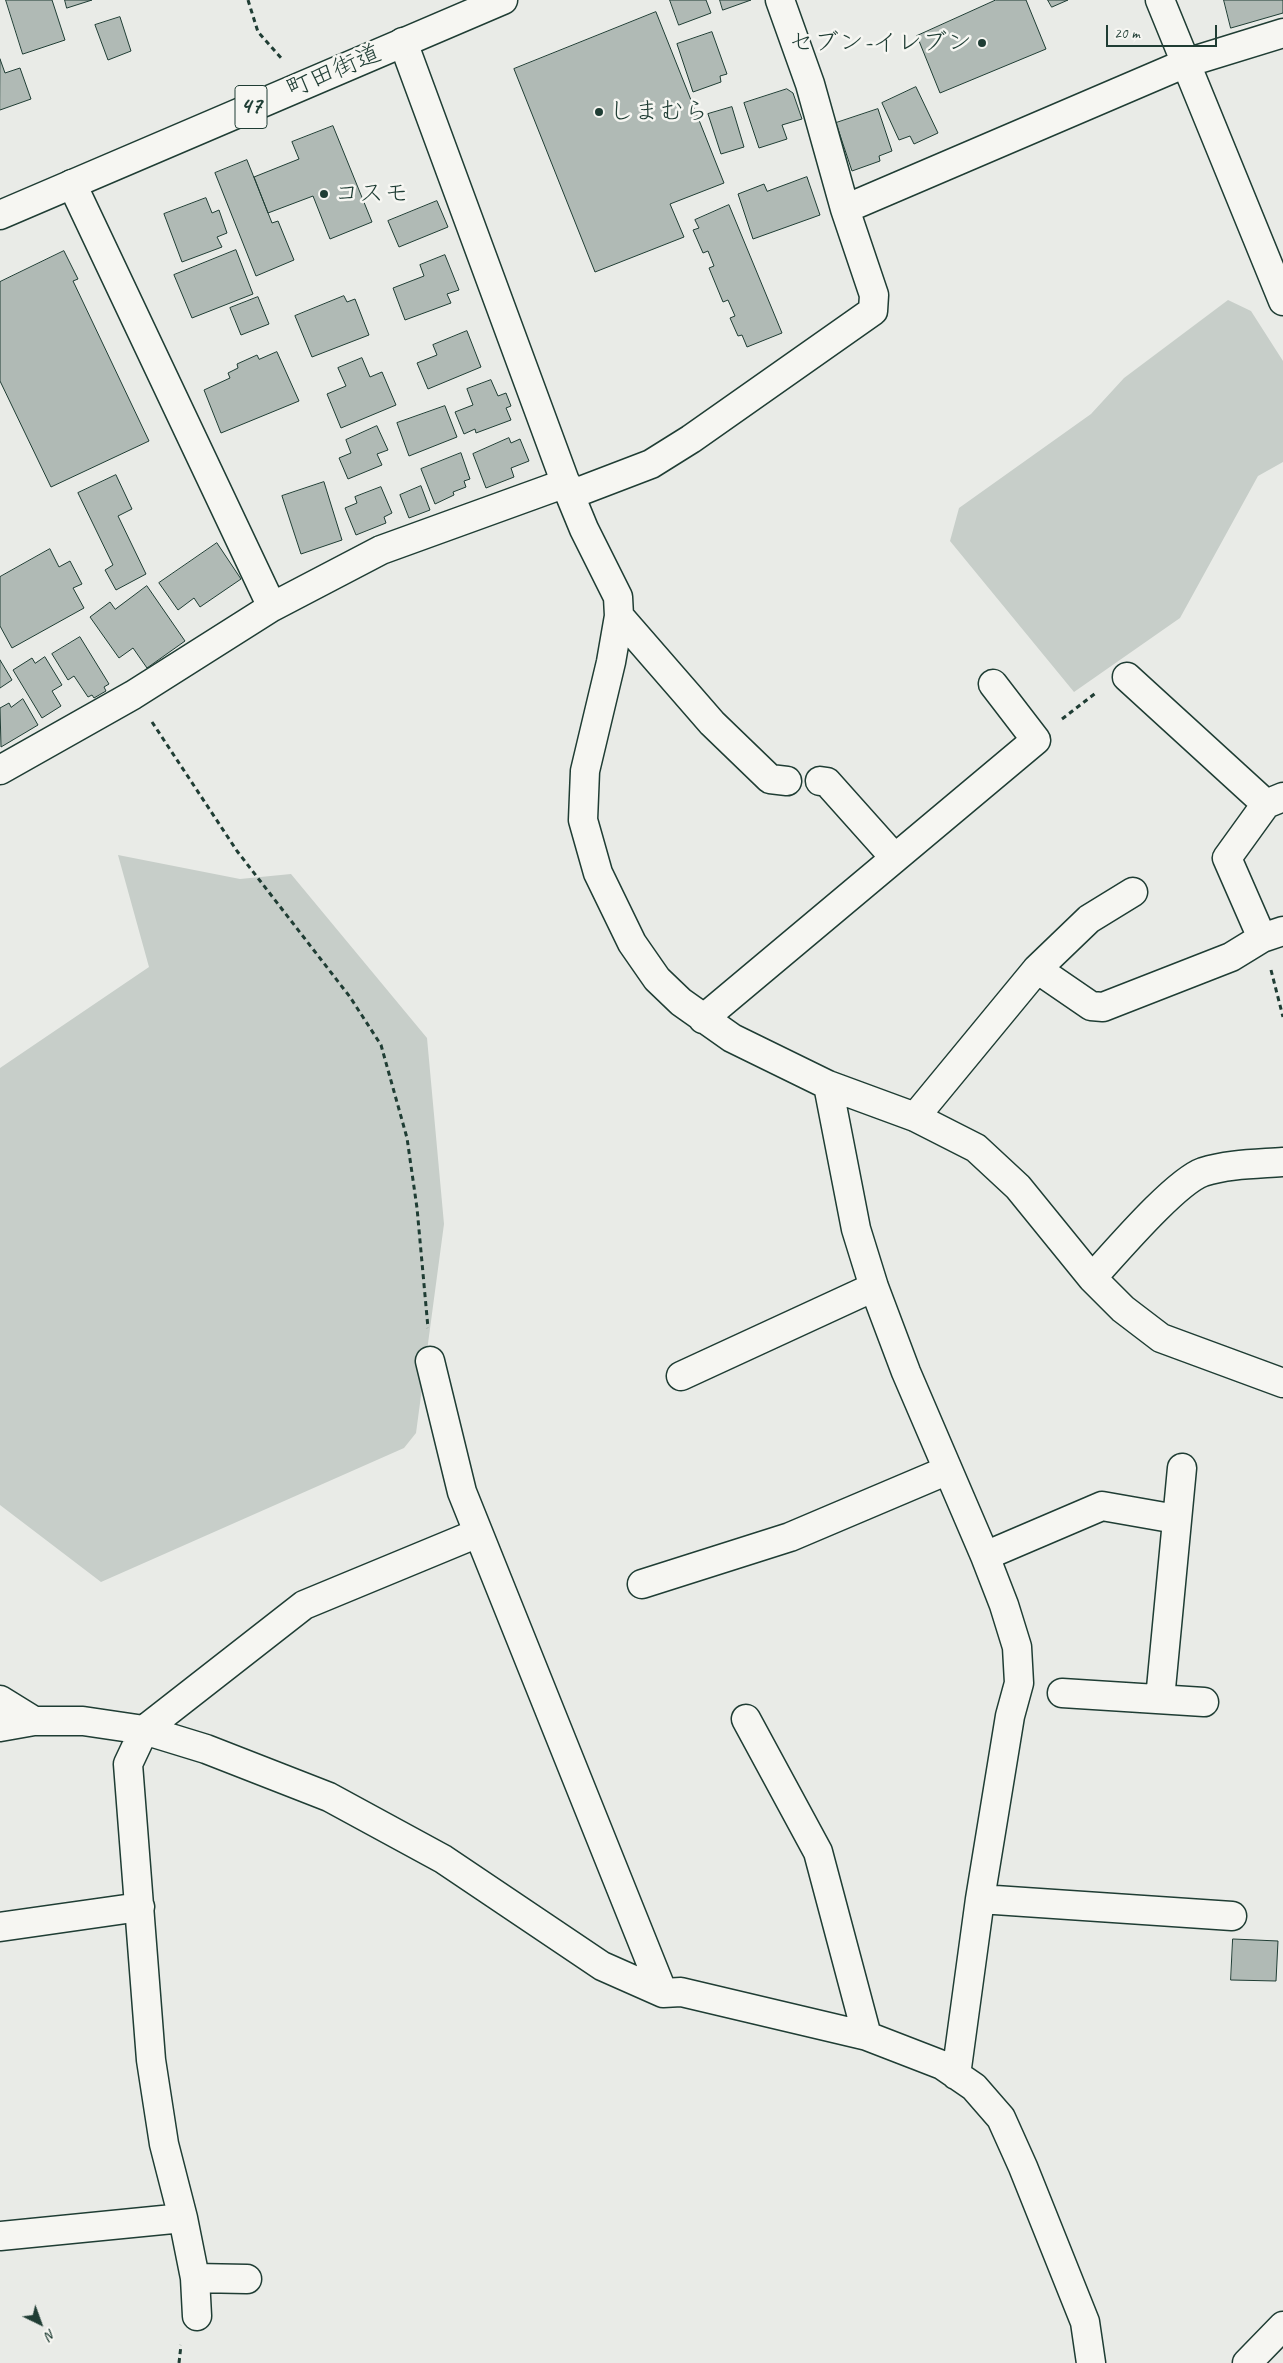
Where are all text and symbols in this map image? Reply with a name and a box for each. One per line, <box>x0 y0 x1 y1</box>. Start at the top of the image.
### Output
scale bar <box>1108 15 1219 47</box>
text: 20 m <box>1114 24 1140 43</box>
place label: セブン-イレブン <box>789 28 972 58</box>
marker: セブン-イレブン <box>976 37 988 49</box>
street label: 町田街道 <box>282 39 386 105</box>
road number: 47 <box>235 85 267 128</box>
place label: しまむら <box>609 97 709 127</box>
marker: しまむら <box>593 106 605 118</box>
place label: コスモ <box>334 179 409 209</box>
marker: コスモ <box>318 188 330 200</box>
north arrow <box>15 2298 65 2348</box>
text: N <box>41 2325 59 2344</box>

